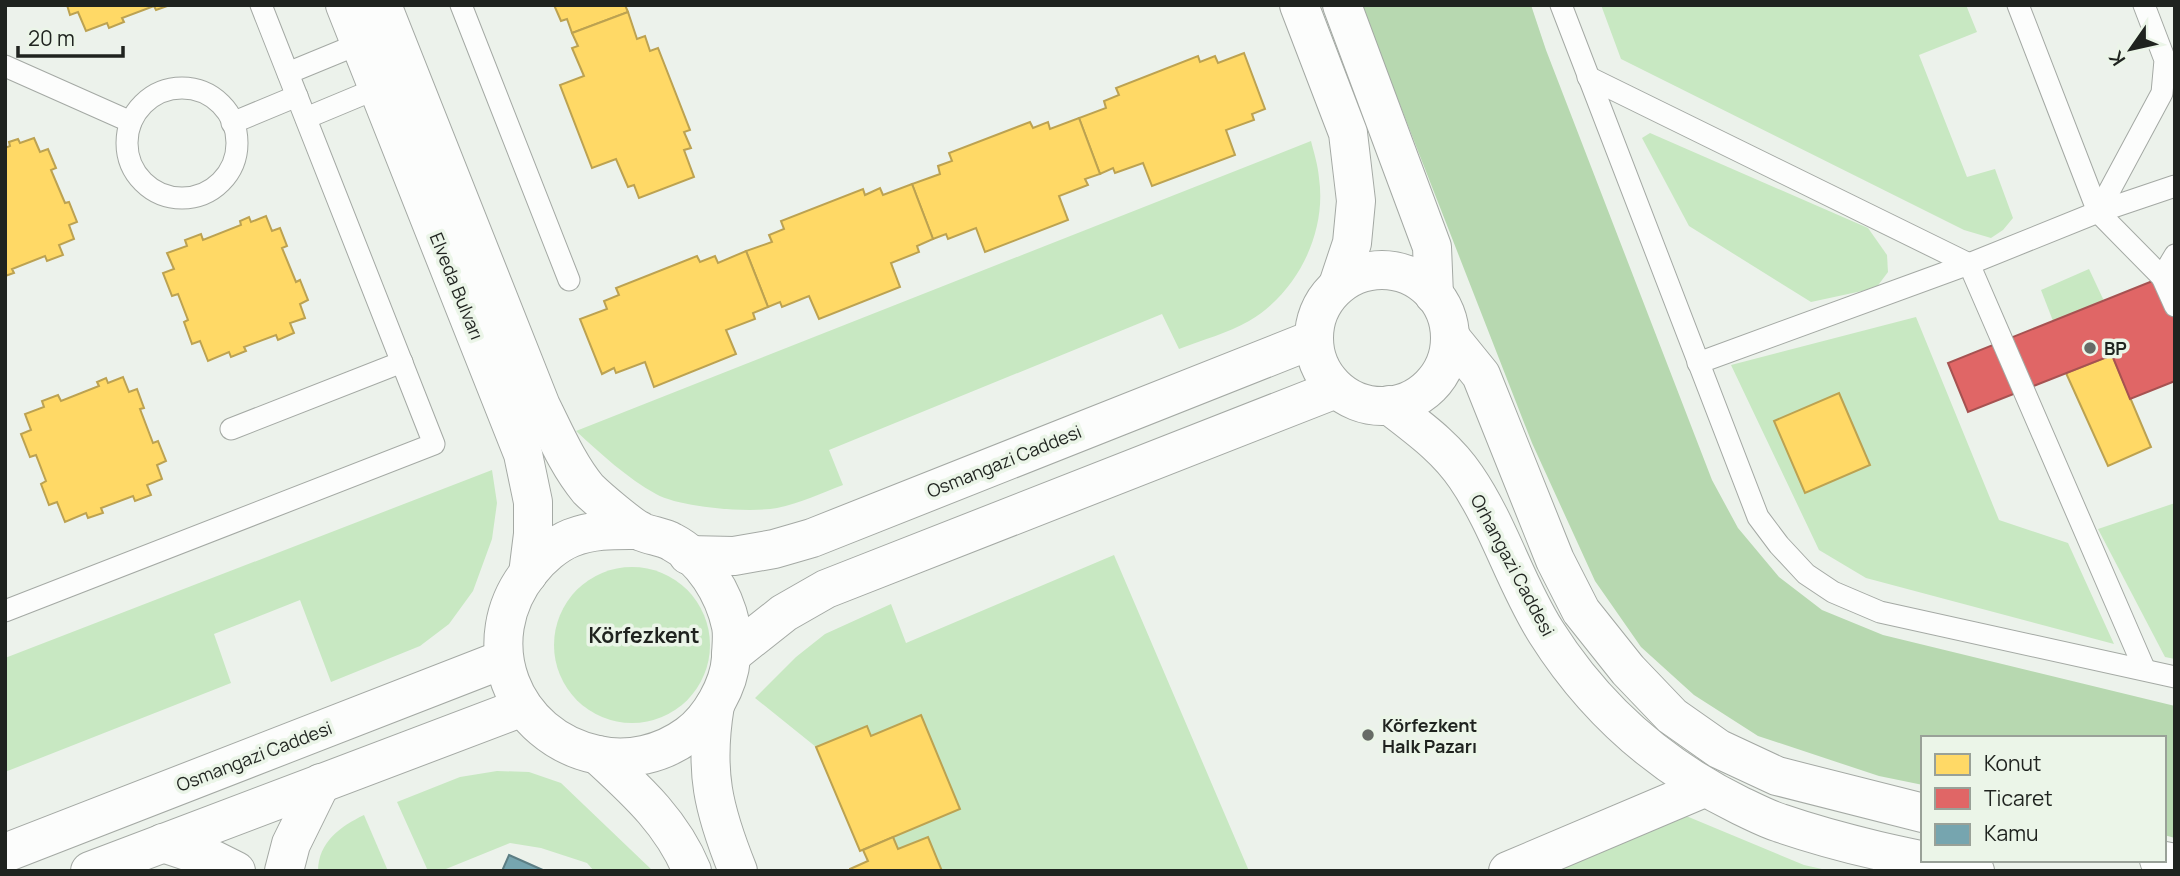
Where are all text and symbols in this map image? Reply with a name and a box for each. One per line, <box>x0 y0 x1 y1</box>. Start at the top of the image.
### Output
scale bar <box>18 14 122 58</box>
north arrow <box>2096 14 2166 84</box>
text: 20 m <box>28 24 75 52</box>
text: K <box>2102 46 2131 71</box>
street label: Elveda Bulvarı <box>425 229 489 343</box>
place label: BP <box>2104 336 2127 360</box>
marker: BP <box>2082 340 2098 356</box>
street label: Osmangazi Caddesi <box>923 419 1085 503</box>
street label: Orhangazi Caddesi <box>1465 490 1561 640</box>
district label: Körfezkent <box>588 621 700 649</box>
place label: Körfezkent Halk Pazarı <box>1382 713 1477 758</box>
street label: Osmangazi Caddesi <box>173 715 335 797</box>
marker: Körfezkent Halk Pazarı <box>1360 727 1376 743</box>
legend <box>1921 736 2166 862</box>
text: Konut <box>1984 749 2041 777</box>
text: Ticaret <box>1984 784 2053 812</box>
text: Kamu <box>1984 819 2038 847</box>

